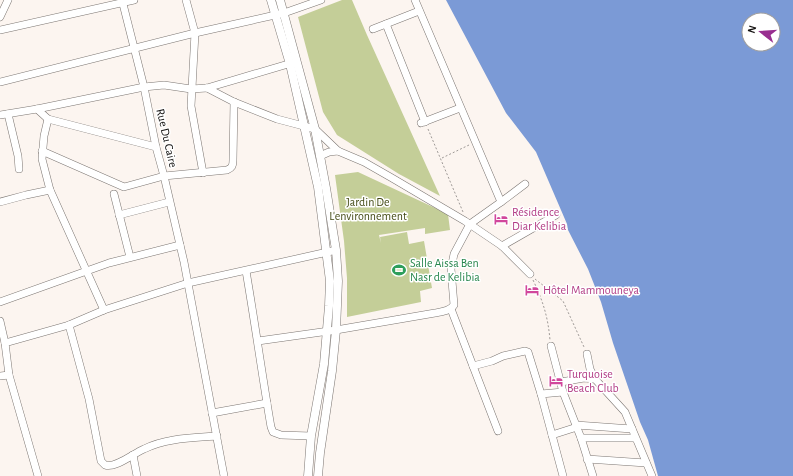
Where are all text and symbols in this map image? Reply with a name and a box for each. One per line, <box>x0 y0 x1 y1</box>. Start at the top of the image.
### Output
north arrow <box>741 12 781 52</box>
text: N <box>746 24 758 34</box>
street label: Rue Du Caire <box>154 107 180 169</box>
park label: Jardin De L'environnement <box>329 196 407 222</box>
place label: Résidence Diar Kelibia <box>512 206 567 232</box>
hotel icon: Résidence Diar Kelibia <box>493 211 509 227</box>
place label: Salle Aissa Ben Nasr de Kelibia <box>410 257 480 283</box>
sports icon: Salle Aissa Ben Nasr de Kelibia <box>391 262 407 278</box>
hotel icon: Hôtel Mammouneya <box>524 282 540 298</box>
place label: Hôtel Mammouneya <box>543 284 639 297</box>
place label: Turquoise Beach Club <box>567 368 619 394</box>
hotel icon: Turquoise Beach Club <box>548 373 564 389</box>

